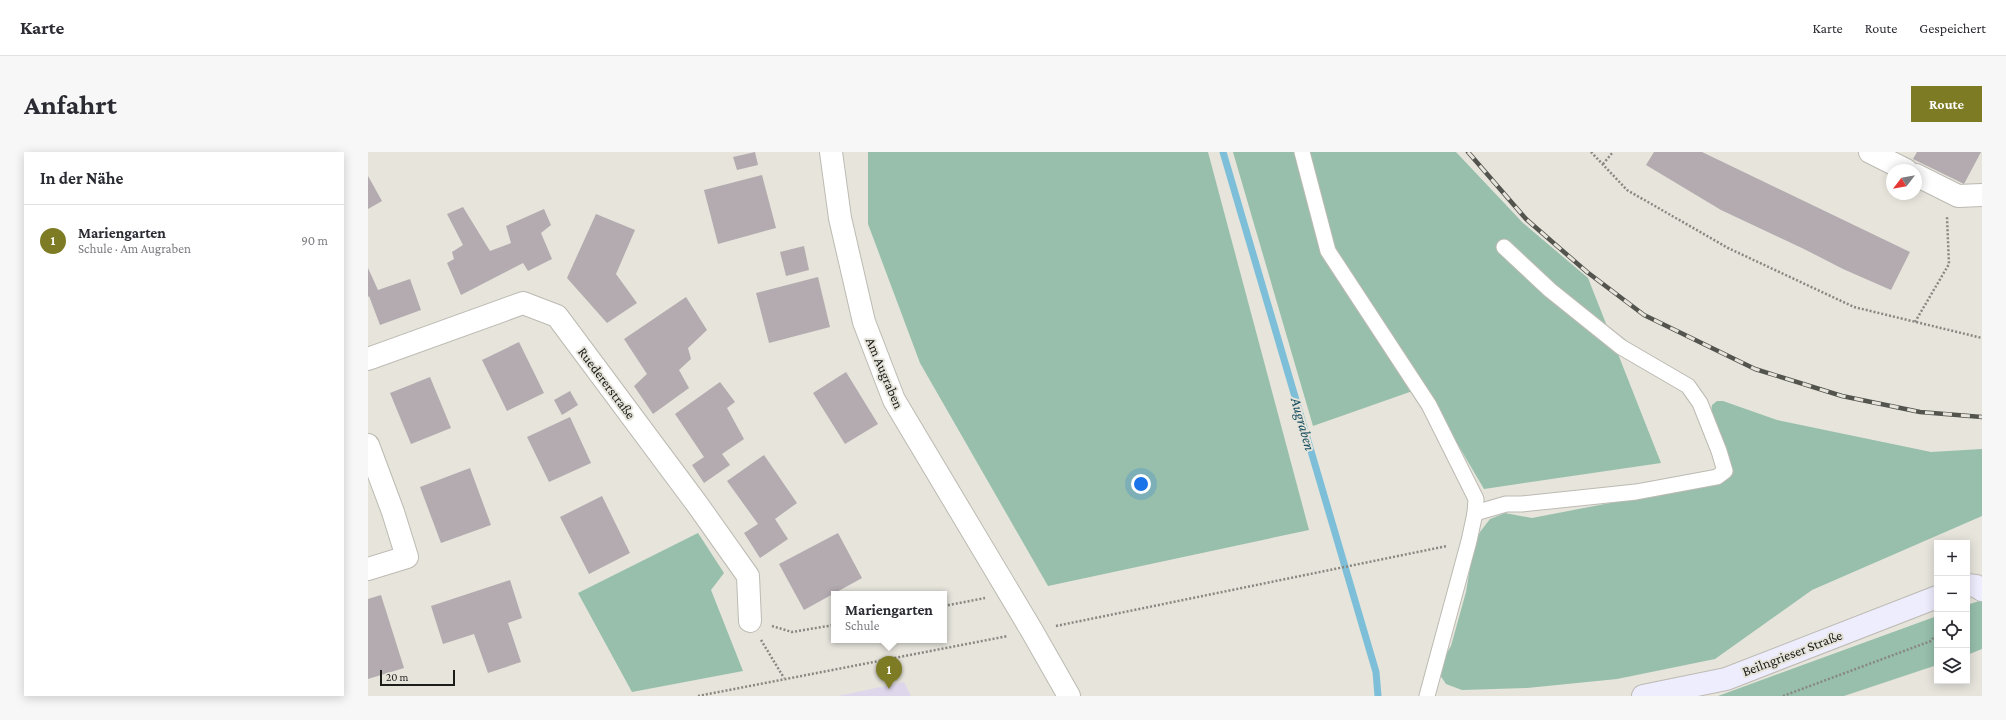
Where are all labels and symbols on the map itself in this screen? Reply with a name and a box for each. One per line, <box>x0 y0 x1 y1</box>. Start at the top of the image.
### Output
north arrow <box>1886 164 1922 200</box>
street label: Am Augraben <box>863 335 907 411</box>
street label: Ruedererstraße <box>575 344 639 422</box>
water label: Augraben <box>1287 395 1318 453</box>
your location <box>1131 474 1151 494</box>
street label: Beilngrieser Straße <box>1740 627 1844 679</box>
pin: 1 <box>876 656 902 689</box>
scale bar <box>380 668 455 687</box>

